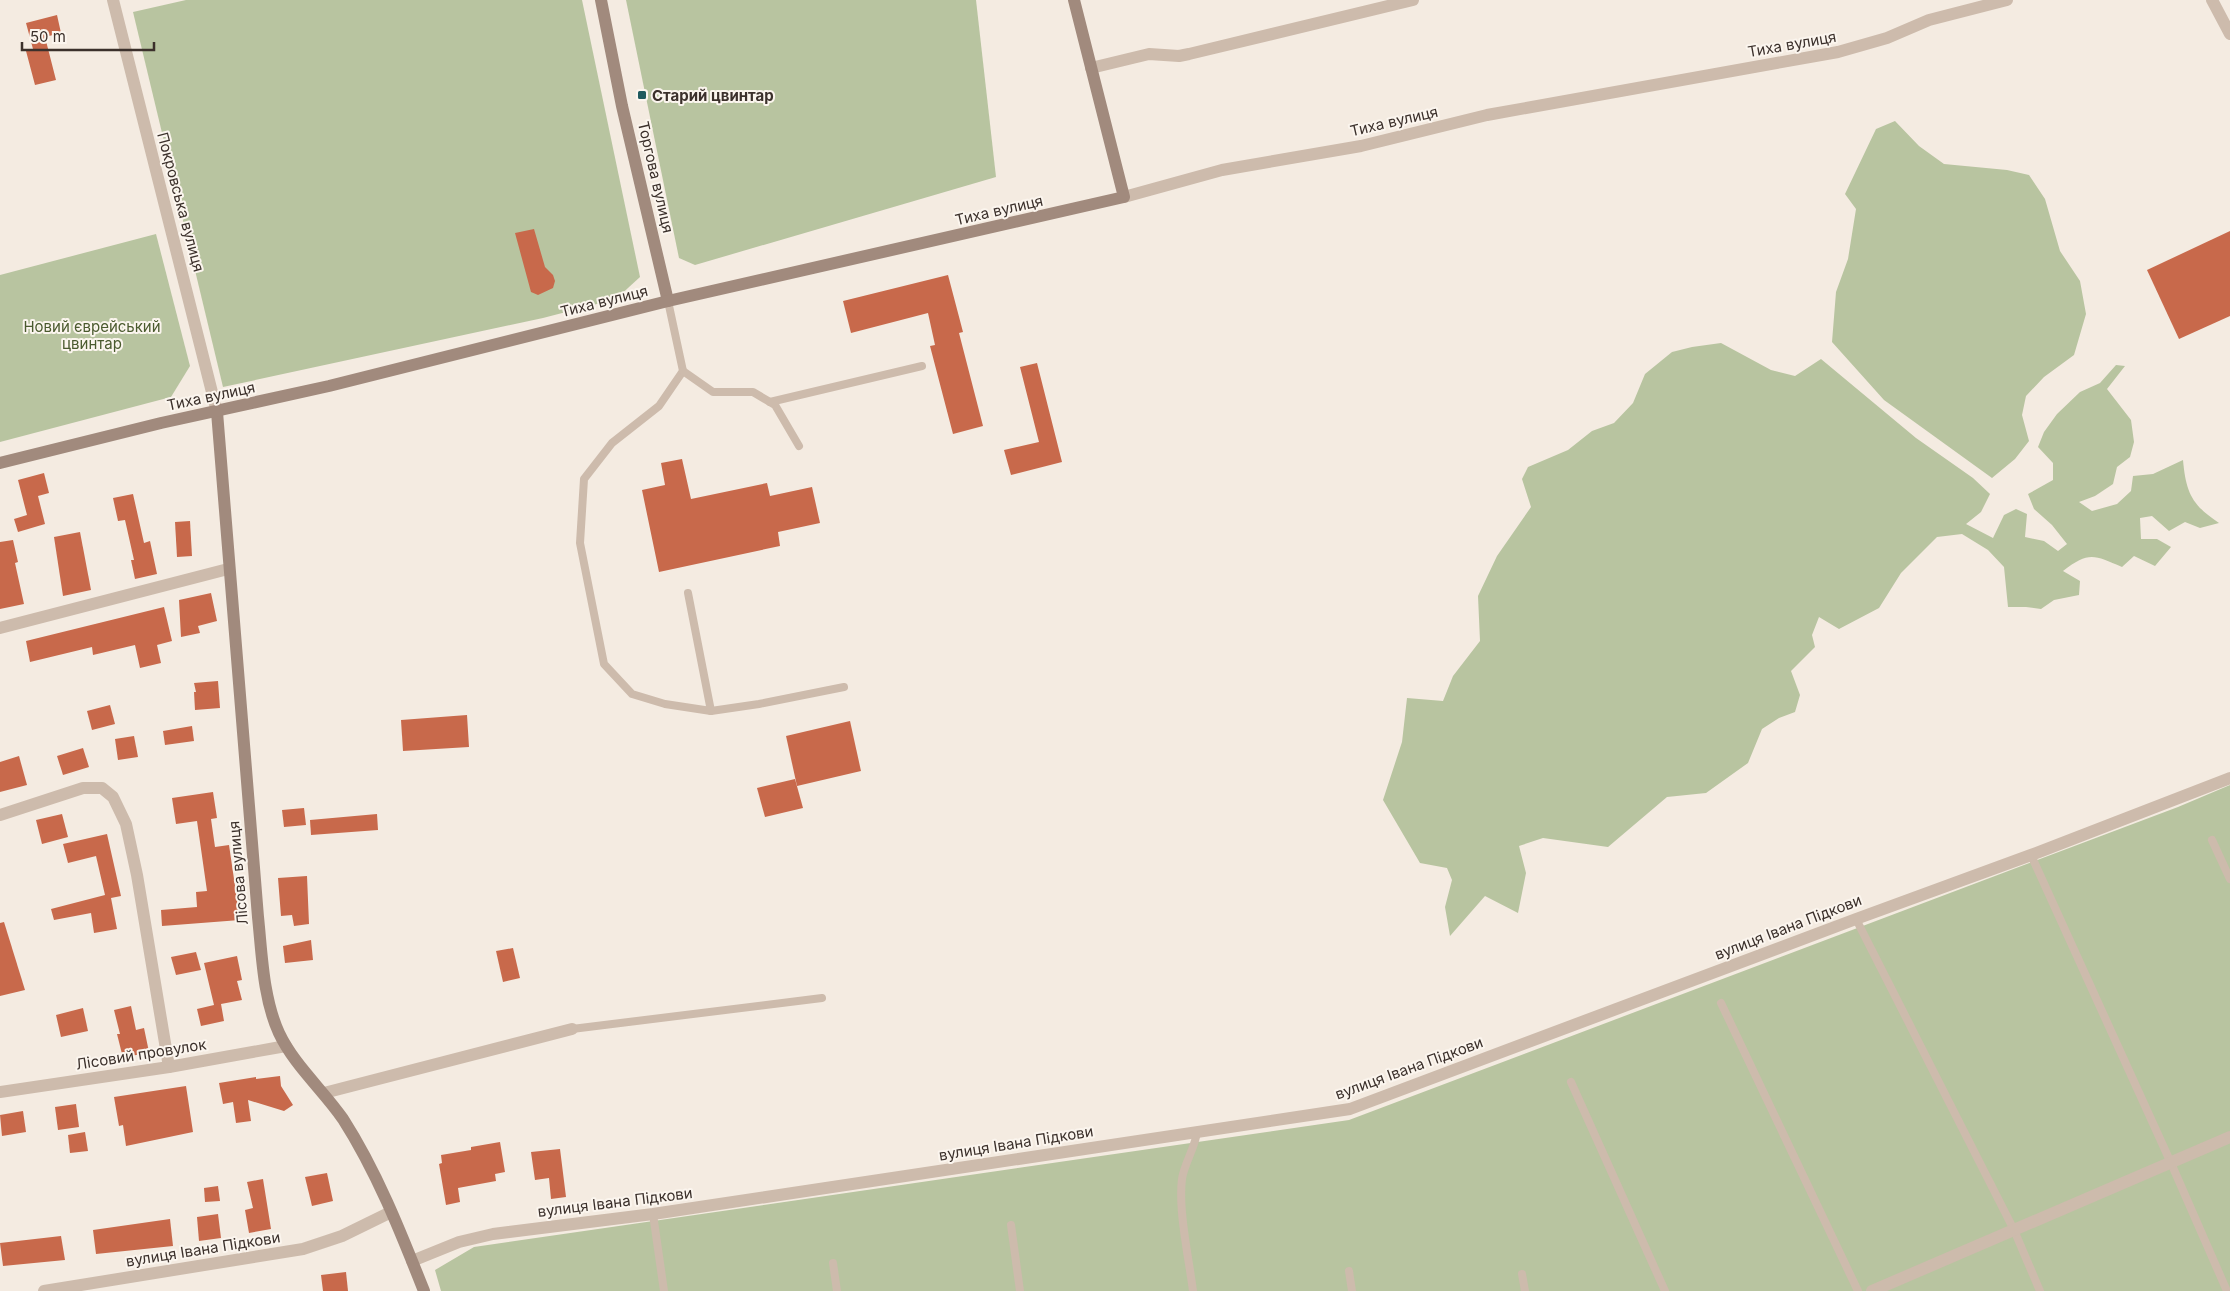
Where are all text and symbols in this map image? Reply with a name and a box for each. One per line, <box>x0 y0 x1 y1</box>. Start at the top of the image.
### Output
scale bar <box>22 20 155 52</box>
text: 50 m <box>30 27 66 46</box>
street label: Тиха вулиця <box>1746 27 1838 61</box>
place label: Старий цвинтар <box>652 86 774 105</box>
marker: Старий цвинтар <box>636 89 648 101</box>
street label: Тиха вулиця <box>1348 102 1440 140</box>
street label: Торгова вулиця <box>634 119 678 235</box>
street label: Покровська вулиця <box>153 130 209 274</box>
street label: Тиха вулиця <box>953 191 1045 229</box>
street label: Тиха вулиця <box>558 281 650 321</box>
park label: Новий єврейський цвинтар <box>23 317 161 353</box>
street label: Тиха вулиця <box>165 377 257 415</box>
street label: Лісова вулиця <box>224 820 252 926</box>
street label: вулиця Івана Підкови <box>1712 890 1864 964</box>
street label: вулиця Івана Підкови <box>1332 1032 1486 1104</box>
street label: Лісовий провулок <box>74 1034 208 1074</box>
street label: вулиця Івана Підкови <box>937 1121 1095 1165</box>
street label: вулиця Івана Підкови <box>536 1183 694 1221</box>
street label: вулиця Івана Підкови <box>124 1227 282 1271</box>

